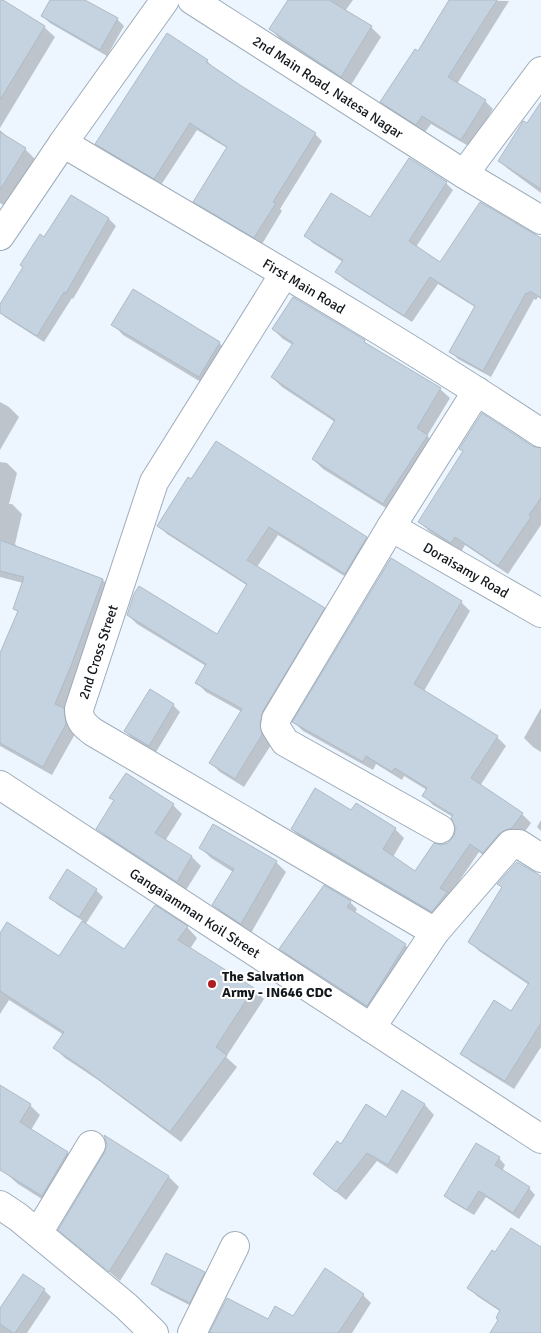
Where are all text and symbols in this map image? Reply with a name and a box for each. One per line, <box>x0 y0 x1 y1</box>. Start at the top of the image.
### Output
street label: 2nd Main Road, Natesa Nagar <box>249 32 407 143</box>
street label: First Main Road <box>259 255 348 318</box>
street label: Doraisamy Road <box>420 539 512 602</box>
street label: 2nd Cross Street <box>75 603 122 701</box>
street label: Gangaiamman Koil Street <box>126 865 263 962</box>
place label: The Salvation Army - IN646 CDC <box>222 968 333 1001</box>
marker: The Salvation Army - IN646 CDC <box>206 978 218 990</box>

